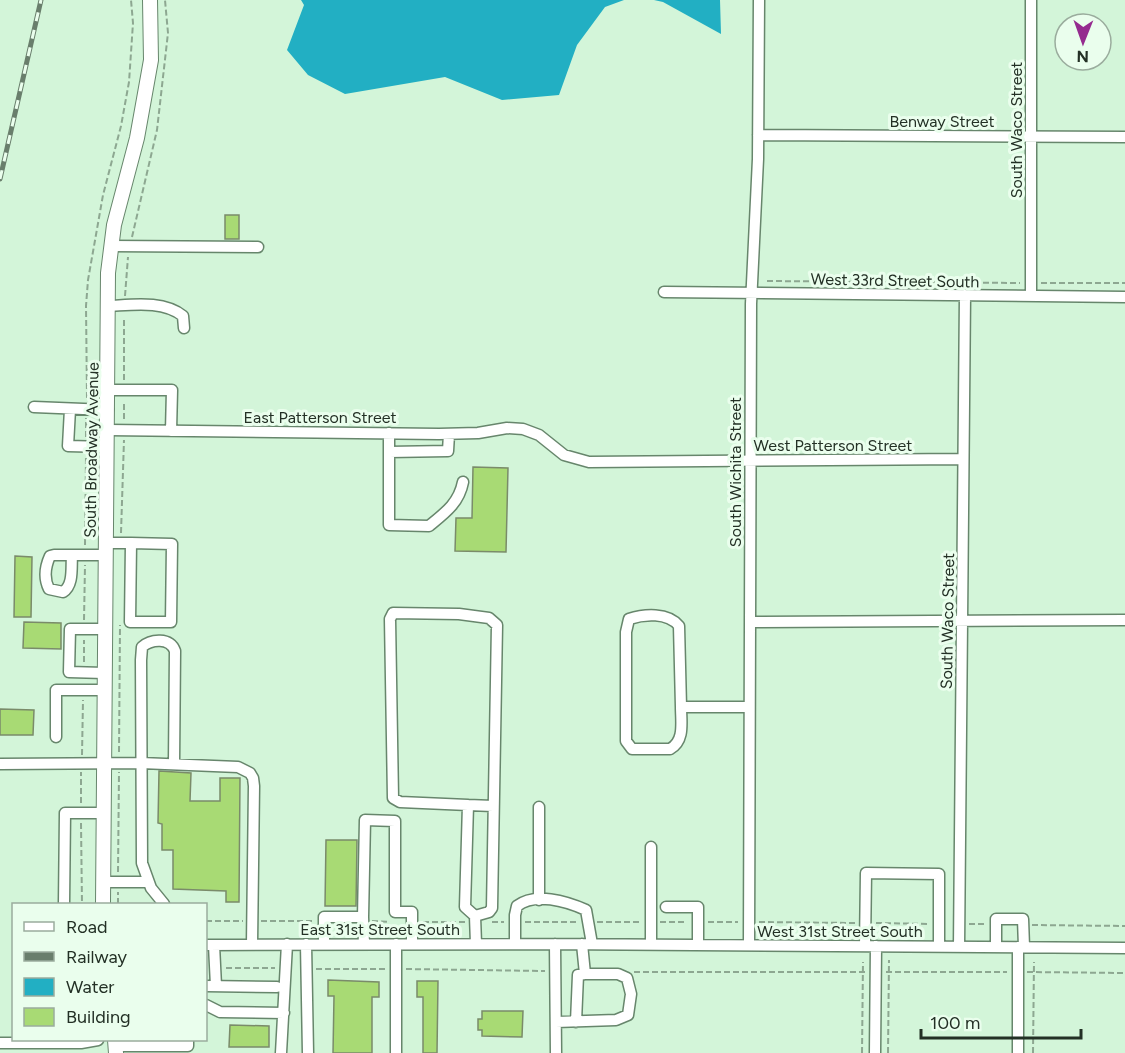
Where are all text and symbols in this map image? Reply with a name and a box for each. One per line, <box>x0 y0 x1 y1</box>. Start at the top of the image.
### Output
north arrow <box>1053 12 1113 72</box>
text: N <box>1076 47 1089 66</box>
street label: South Waco Street <box>1007 62 1026 198</box>
street label: Benway Street <box>890 112 994 131</box>
street label: West 33rd Street South <box>810 270 980 291</box>
street label: South Broadway Avenue <box>80 362 103 538</box>
street label: South Wichita Street <box>726 397 745 547</box>
street label: East Patterson Street <box>244 408 396 427</box>
street label: West Patterson Street <box>754 436 912 455</box>
street label: South Waco Street <box>937 553 958 689</box>
legend <box>12 903 207 1041</box>
text: Road <box>66 916 107 938</box>
street label: East 31st Street South <box>300 920 460 939</box>
street label: West 31st Street South <box>757 922 923 941</box>
text: Railway <box>66 946 128 968</box>
text: Water <box>66 976 114 998</box>
scale bar <box>921 1002 1082 1040</box>
text: Building <box>66 1006 131 1028</box>
text: 100 m <box>930 1012 980 1034</box>

